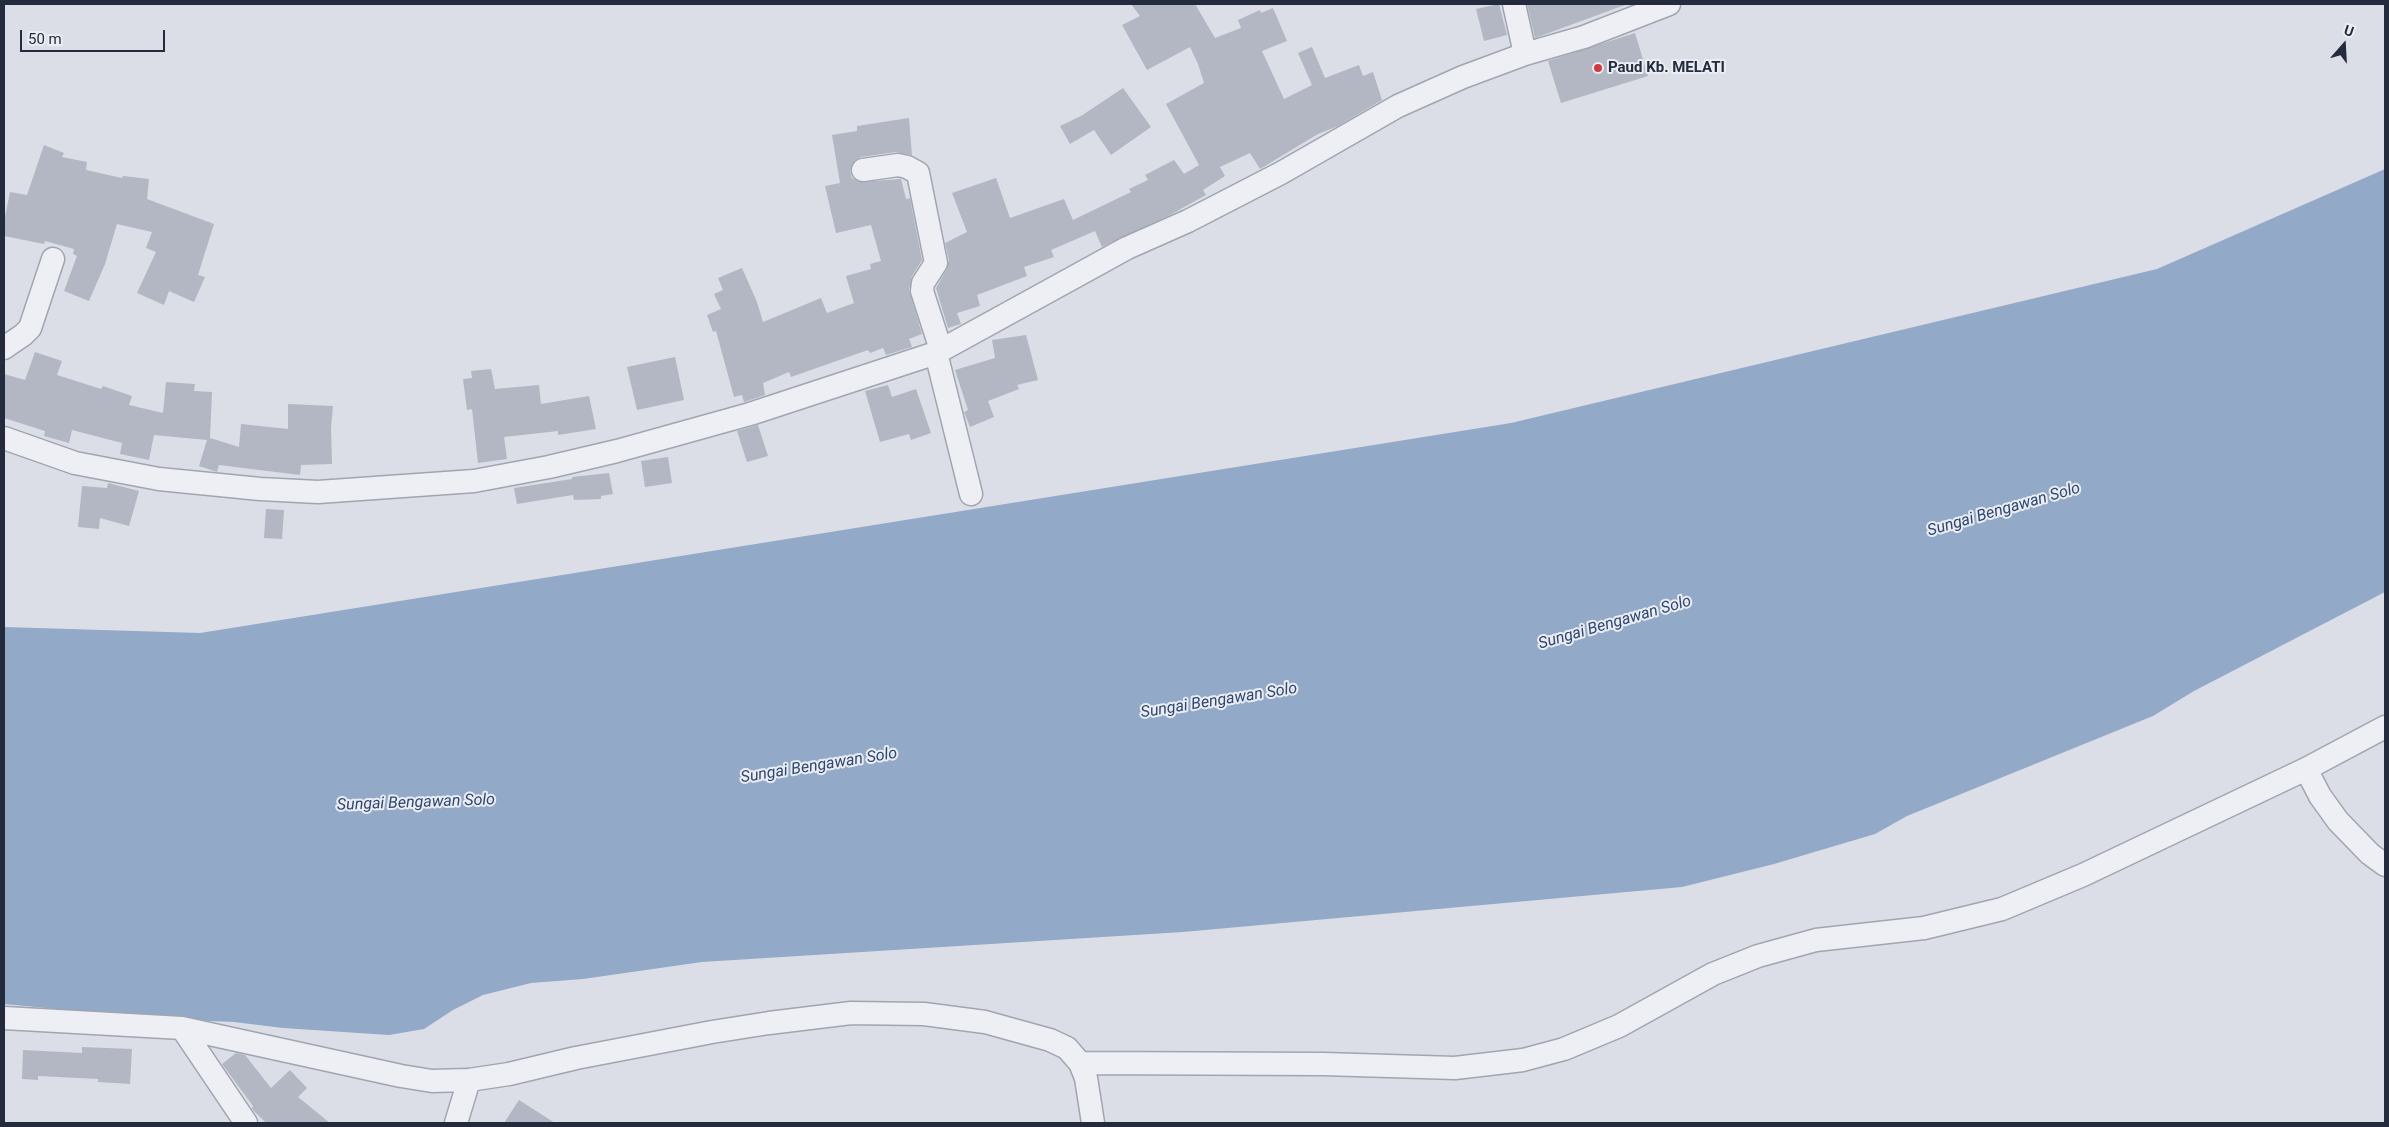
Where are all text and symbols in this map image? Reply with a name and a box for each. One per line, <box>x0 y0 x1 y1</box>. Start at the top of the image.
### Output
scale bar <box>22 20 168 52</box>
north arrow <box>2319 20 2369 70</box>
text: U <box>2342 22 2356 40</box>
text: 50 m <box>28 30 62 48</box>
place label: Paud Kb. MELATI <box>1608 59 1725 77</box>
marker: Paud Kb. MELATI <box>1592 62 1604 74</box>
water label: Sungai Bengawan Solo <box>1925 479 2083 541</box>
water label: Sungai Bengawan Solo <box>1536 592 1694 654</box>
water label: Sungai Bengawan Solo <box>1139 679 1299 723</box>
water label: Sungai Bengawan Solo <box>739 744 899 788</box>
water label: Sungai Bengawan Solo <box>337 791 495 815</box>

